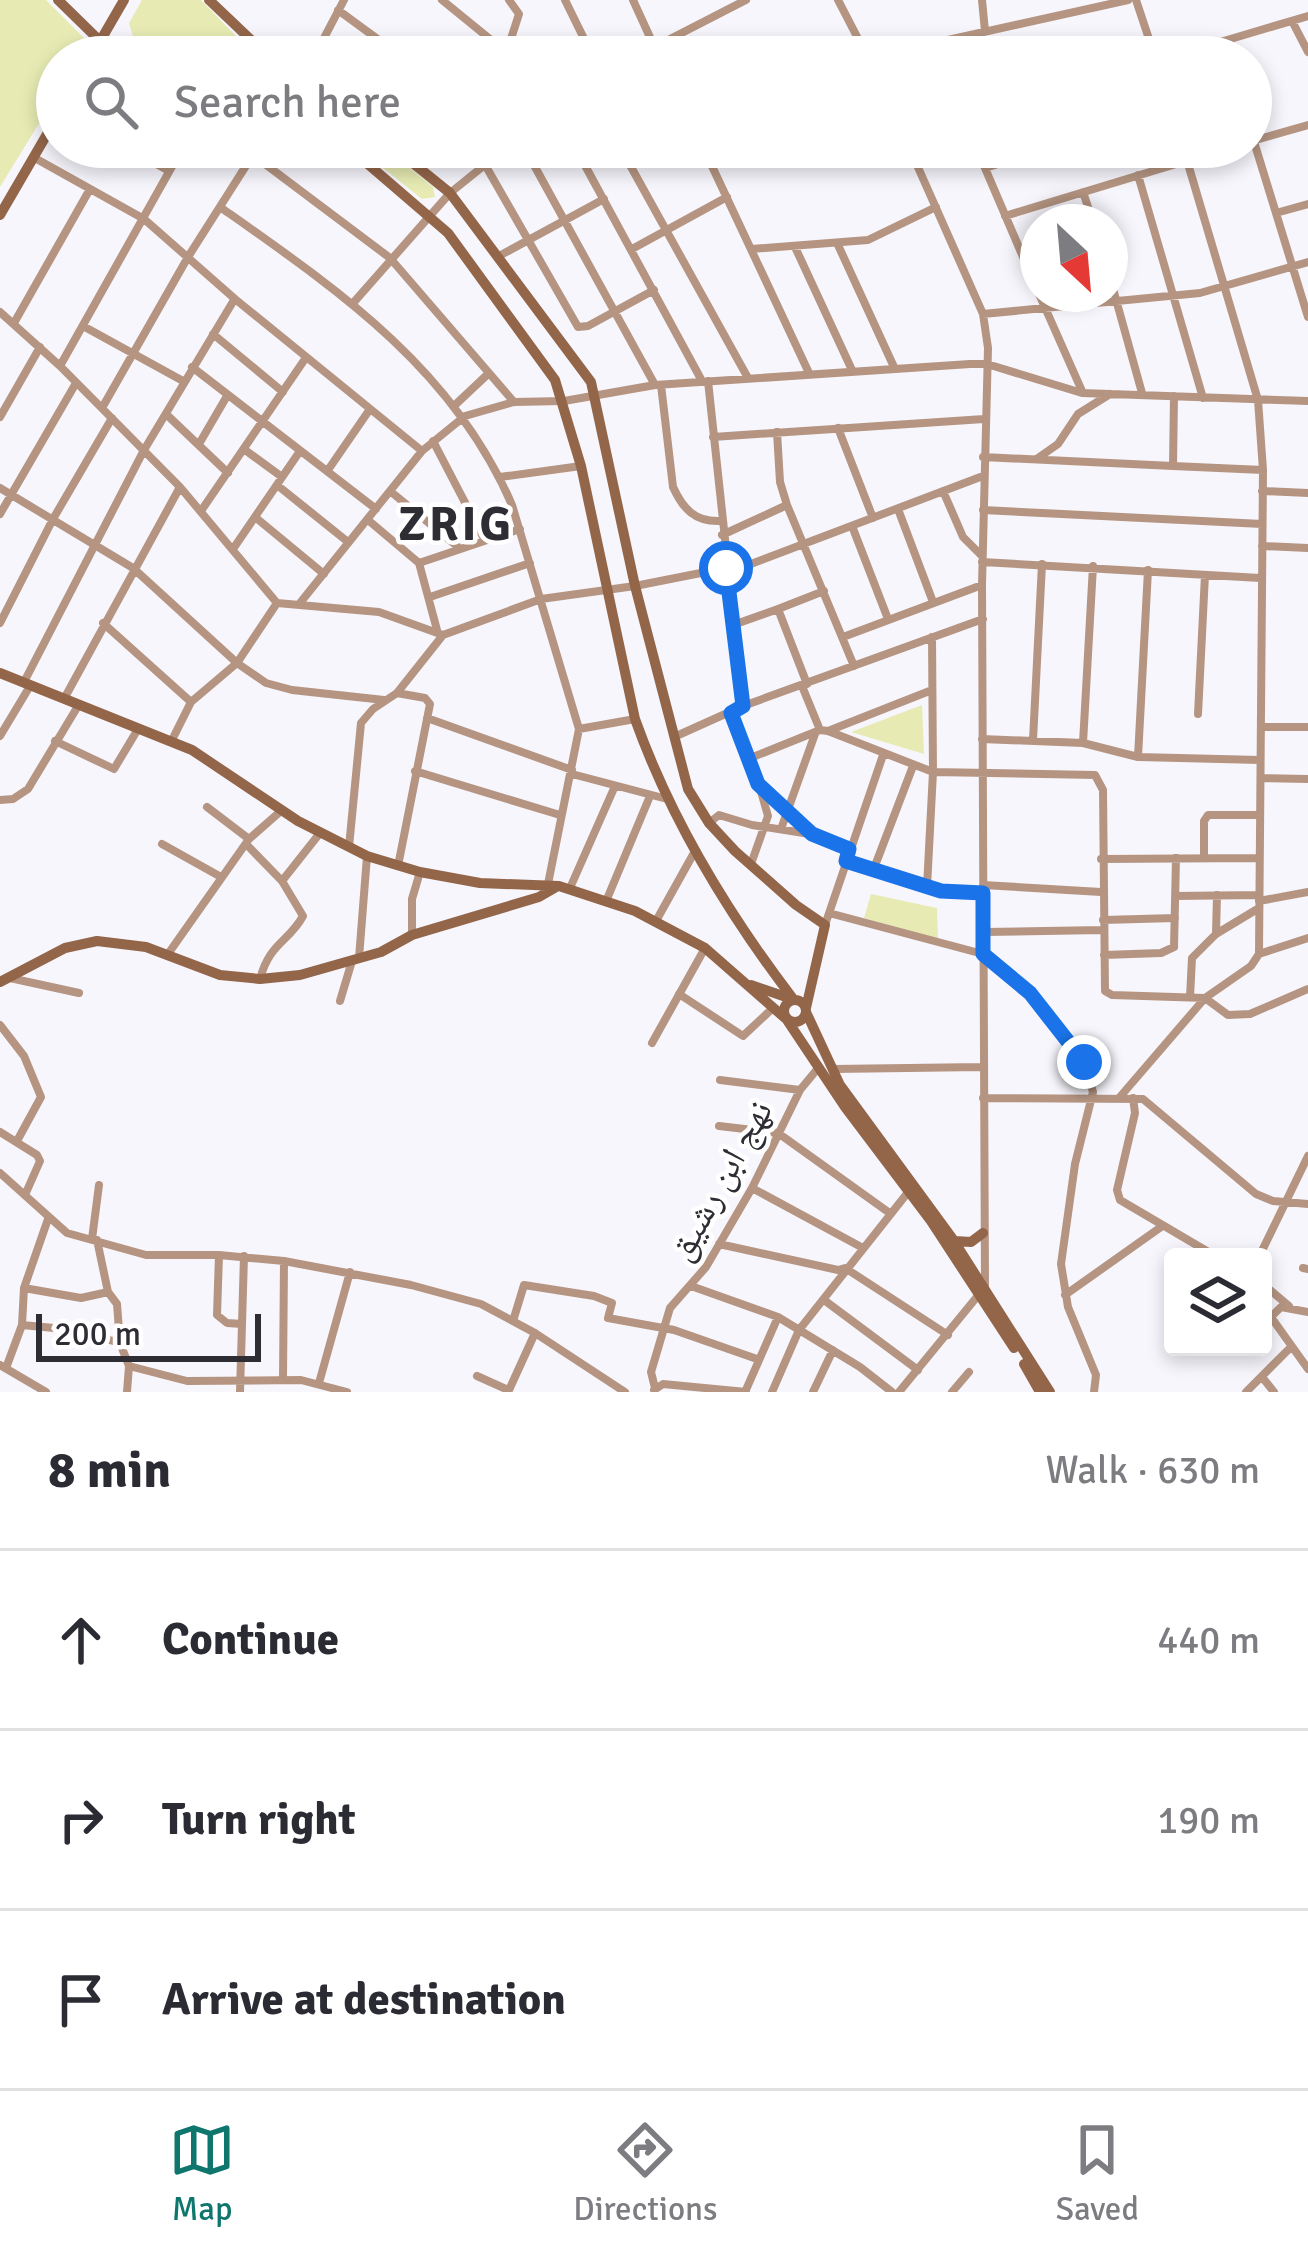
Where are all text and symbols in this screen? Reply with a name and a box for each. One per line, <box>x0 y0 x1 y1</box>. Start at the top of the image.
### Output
search box <box>36 36 1272 168</box>
icon: search <box>78 69 144 135</box>
text: Search here <box>174 75 401 130</box>
north arrow <box>1020 204 1128 312</box>
district label: ZRIG <box>398 495 514 554</box>
route start <box>699 541 753 595</box>
route end <box>1057 1035 1111 1089</box>
street label: نهج ابن رشيق <box>658 1093 783 1269</box>
map controls <box>1164 1248 1272 1356</box>
button: layers <box>1164 1248 1272 1356</box>
scale bar <box>36 1308 261 1361</box>
text: 200 m <box>54 1314 141 1355</box>
text: 8 min <box>48 1439 171 1502</box>
text: Walk · 630 m <box>1046 1446 1260 1494</box>
icon: ahead <box>48 1607 114 1673</box>
text: Continue <box>162 1612 339 1667</box>
text: 440 m <box>1157 1616 1260 1664</box>
icon: right <box>48 1787 114 1853</box>
text: Turn right <box>162 1792 356 1847</box>
text: 190 m <box>1157 1796 1260 1844</box>
icon: arrive <box>48 1967 114 2033</box>
text: Arrive at destination <box>162 1972 566 2027</box>
tab: Map <box>169 2117 235 2230</box>
tab: Directions <box>573 2117 718 2230</box>
tab: Saved <box>1056 2117 1139 2230</box>

